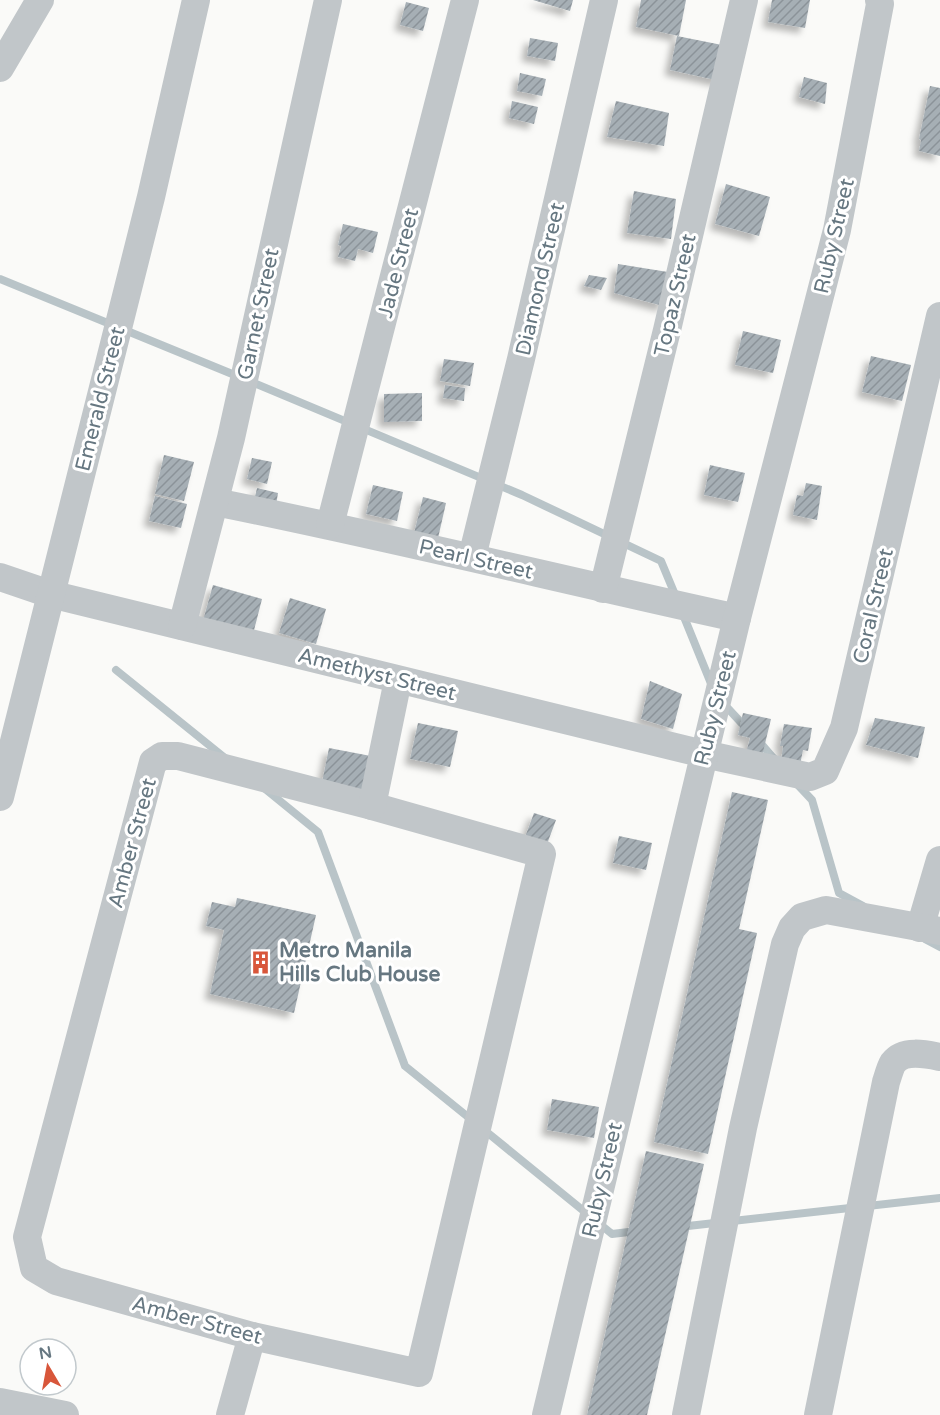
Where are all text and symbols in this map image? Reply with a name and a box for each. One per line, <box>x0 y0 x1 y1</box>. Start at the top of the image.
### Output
street label: Ruby Street <box>809 176 860 296</box>
street label: Diamond Street <box>511 200 570 358</box>
street label: Jade Street <box>373 206 424 321</box>
street label: Topaz Street <box>649 231 702 359</box>
street label: Garnet Street <box>232 246 285 382</box>
street label: Emerald Street <box>70 324 131 474</box>
street label: Pearl Street <box>416 534 535 585</box>
street label: Coral Street <box>848 546 899 666</box>
street label: Amethyst Street <box>295 643 459 706</box>
street label: Ruby Street <box>689 648 742 768</box>
street label: Amber Street <box>103 775 162 911</box>
place label: Metro Manila Hills Club House <box>279 938 440 987</box>
building icon: Metro Manila Hills Club House <box>248 949 274 975</box>
street label: Ruby Street <box>577 1120 628 1240</box>
street label: Amber Street <box>129 1291 265 1350</box>
north arrow <box>18 1337 78 1397</box>
text: N <box>38 1342 54 1364</box>

